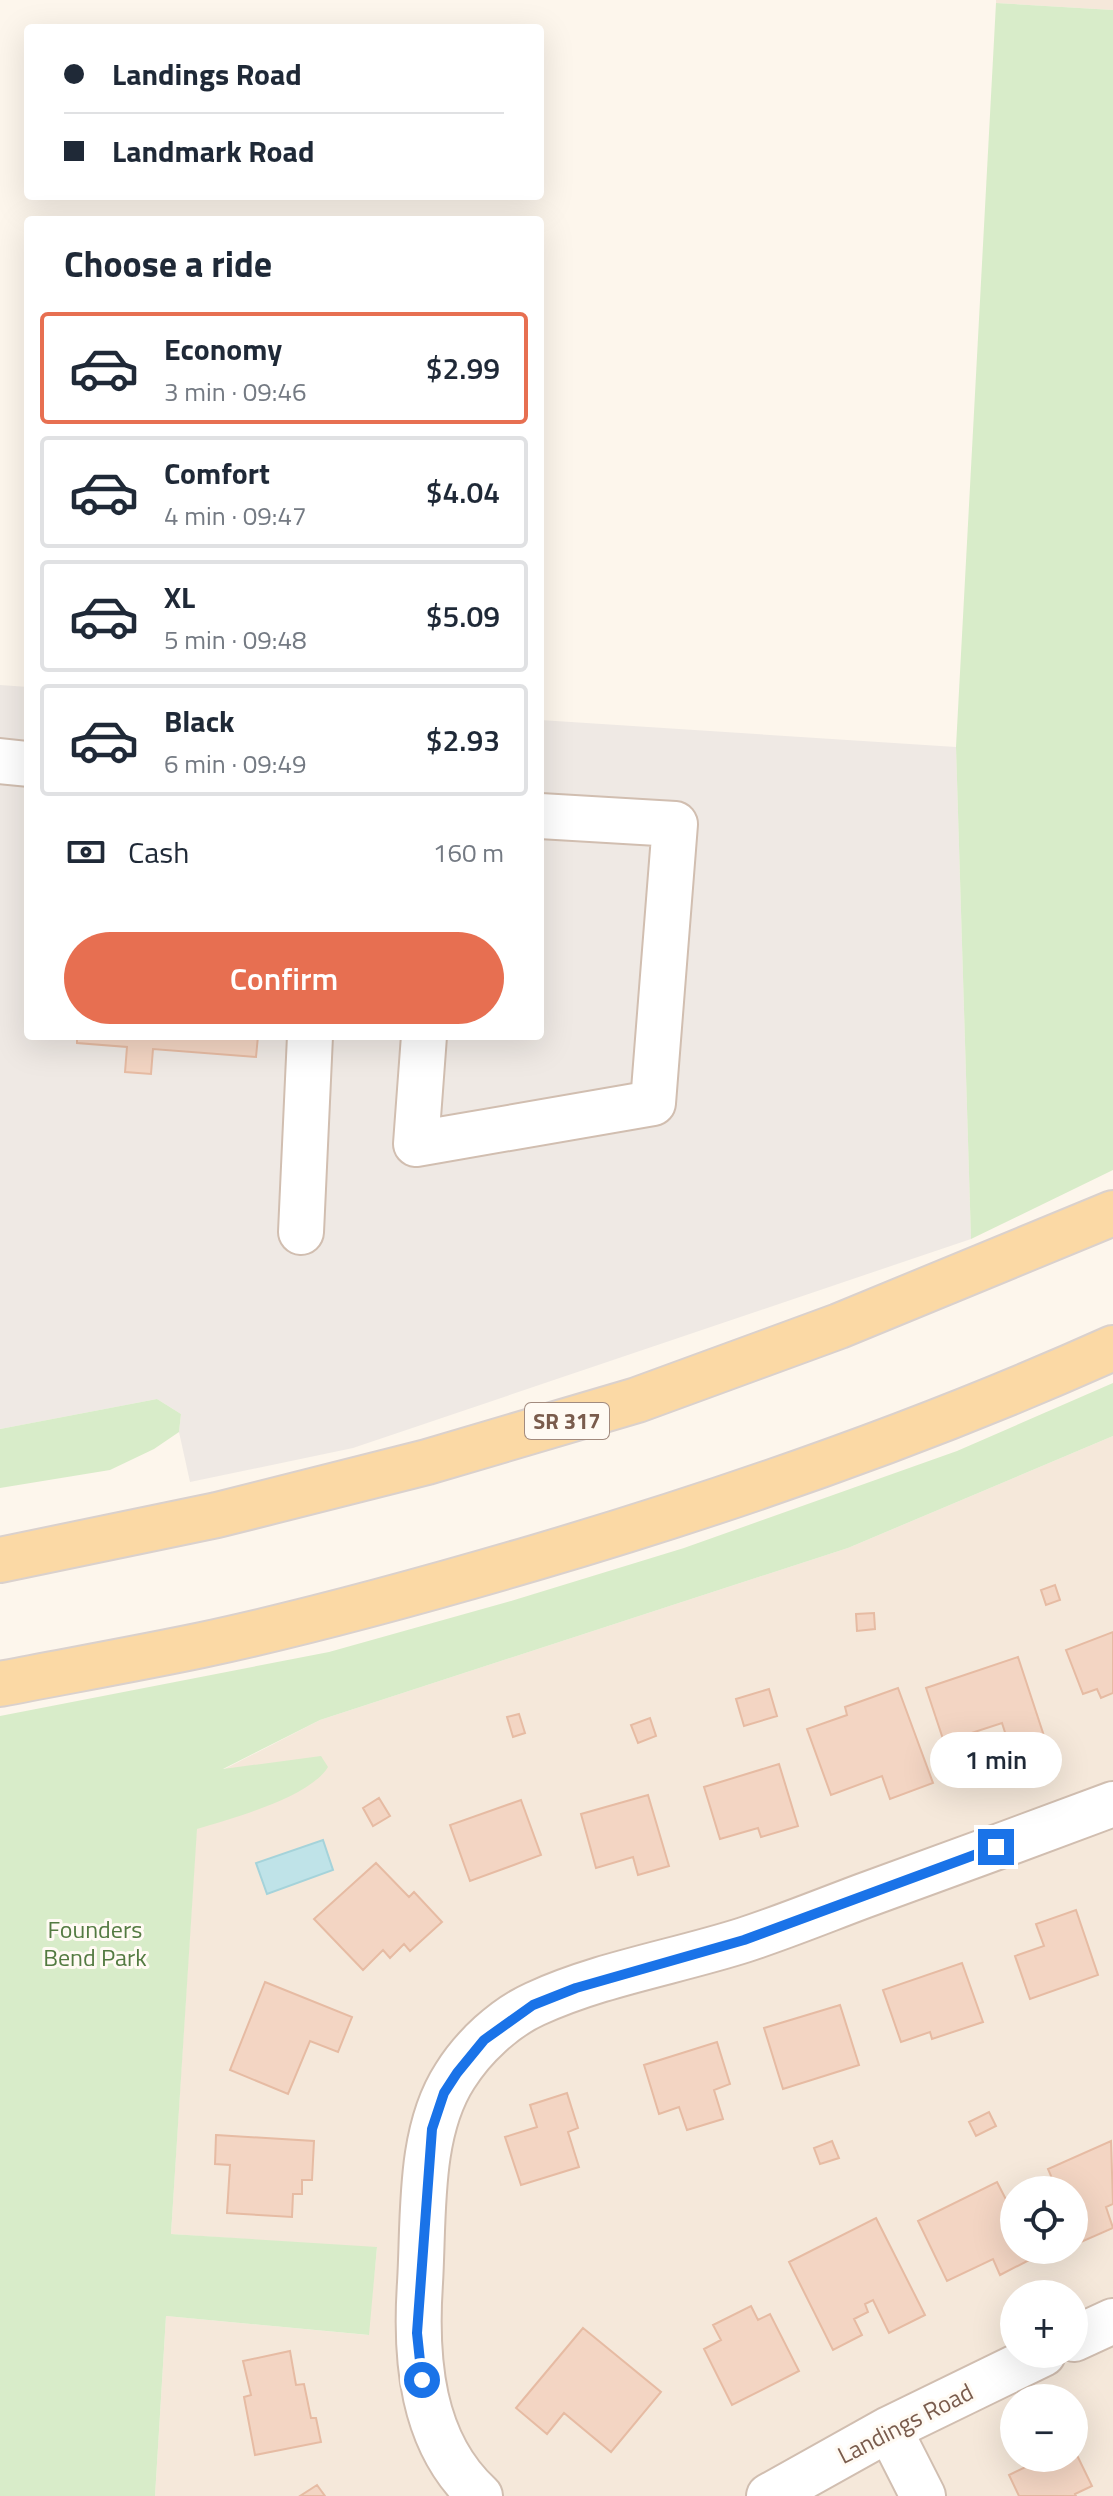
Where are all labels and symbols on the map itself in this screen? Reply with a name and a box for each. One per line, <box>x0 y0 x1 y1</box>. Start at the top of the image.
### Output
road number: SR 317 <box>525 1403 609 1439</box>
callout: 1 min <box>930 1731 1062 1787</box>
route end <box>978 1829 1014 1865</box>
park label: Founders Bend Park <box>43 1911 147 1975</box>
route start <box>404 2362 440 2398</box>
street label: Landings Road <box>831 2373 979 2473</box>

